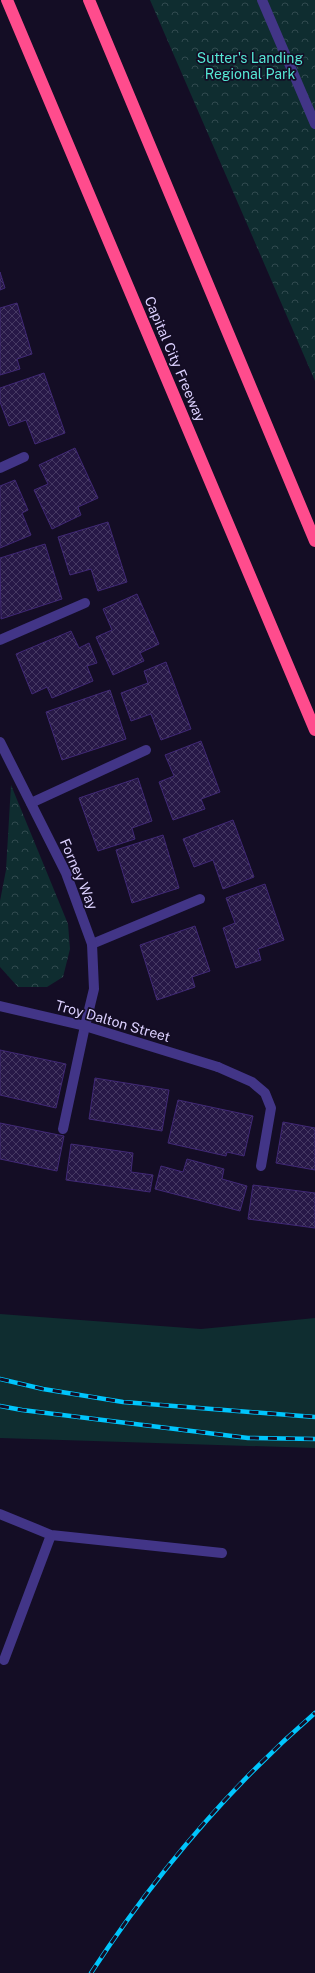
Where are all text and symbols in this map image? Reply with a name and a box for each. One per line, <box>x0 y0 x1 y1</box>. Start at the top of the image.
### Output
park label: Sutter's Landing Regional Park <box>197 50 303 82</box>
street label: Capital City Freeway <box>141 294 209 424</box>
street label: Forney Way <box>57 836 101 912</box>
street label: Troy Dalton Street <box>54 997 172 1045</box>

